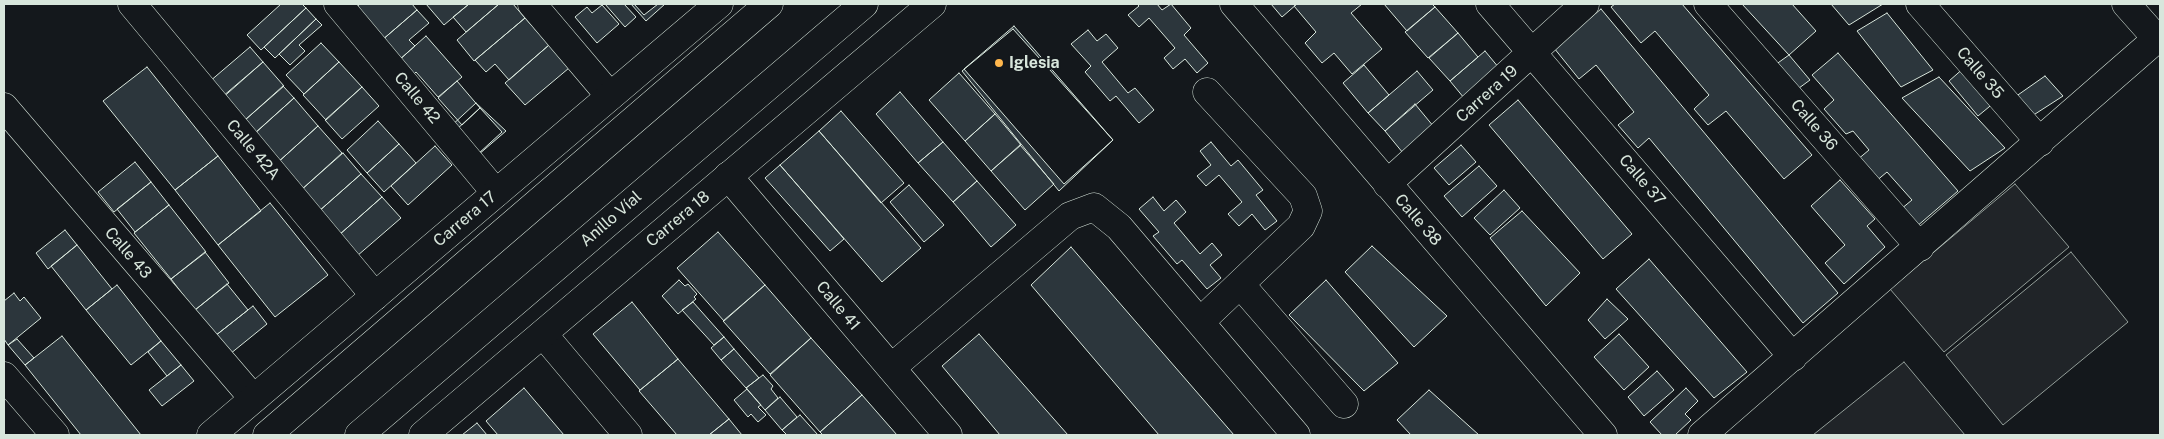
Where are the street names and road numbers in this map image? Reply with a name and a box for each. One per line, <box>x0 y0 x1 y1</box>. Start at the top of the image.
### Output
street label: Calle 35 <box>1952 43 2008 103</box>
street label: Carrera 19 <box>1452 61 1522 127</box>
street label: Calle 42 <box>390 68 444 128</box>
street label: Calle 36 <box>1787 95 1841 155</box>
street label: Calle 42A <box>222 116 284 184</box>
street label: Calle 37 <box>1615 151 1669 209</box>
street label: Carrera 17 <box>430 187 500 251</box>
street label: Anillo Víal <box>576 187 646 251</box>
street label: Carrera 18 <box>642 187 714 251</box>
street label: Calle 38 <box>1390 190 1446 250</box>
street label: Calle 43 <box>100 223 156 283</box>
street label: Calle 41 <box>812 277 864 335</box>

